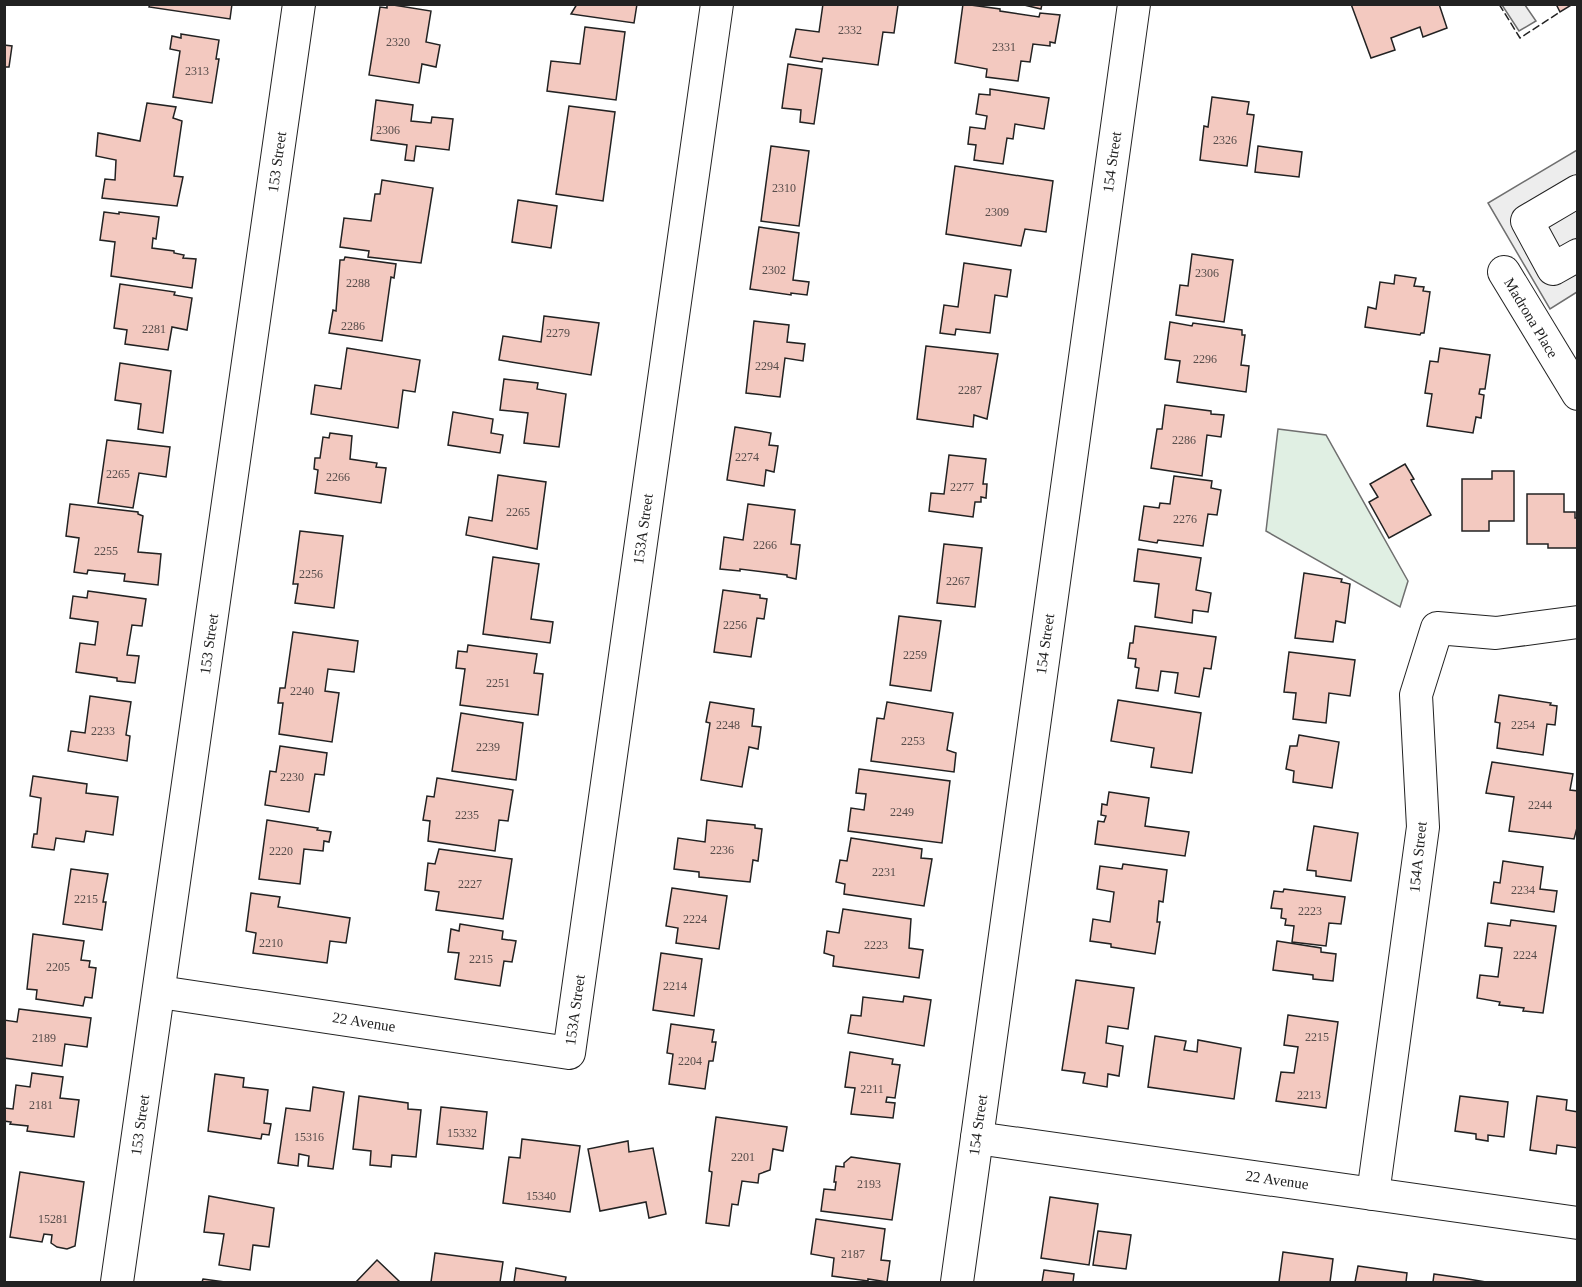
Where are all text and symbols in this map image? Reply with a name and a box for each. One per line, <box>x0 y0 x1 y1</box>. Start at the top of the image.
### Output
house number: 2332 <box>838 23 862 37</box>
house number: 2320 <box>386 35 410 49</box>
house number: 2331 <box>992 40 1016 54</box>
house number: 2313 <box>185 64 209 78</box>
house number: 2306 <box>376 123 400 137</box>
street label: 153 Street <box>265 130 289 193</box>
street label: 154 Street <box>1100 130 1124 193</box>
house number: 2326 <box>1213 133 1237 147</box>
house number: 2310 <box>772 181 796 195</box>
house number: 2309 <box>985 205 1009 219</box>
house number: 2302 <box>762 263 786 277</box>
house number: 2306 <box>1195 266 1219 280</box>
street label: Madrona Place <box>1501 275 1561 361</box>
house number: 2288 <box>346 276 370 290</box>
house number: 2286 <box>341 319 365 333</box>
house number: 2281 <box>142 322 166 336</box>
house number: 2279 <box>546 326 570 340</box>
house number: 2296 <box>1193 352 1217 366</box>
house number: 2294 <box>755 359 779 373</box>
house number: 2287 <box>958 383 982 397</box>
house number: 2286 <box>1172 433 1196 447</box>
house number: 2274 <box>735 450 759 464</box>
house number: 2265 <box>106 467 130 481</box>
house number: 2266 <box>326 470 350 484</box>
house number: 2277 <box>950 480 974 494</box>
street label: 153A Street <box>630 492 656 565</box>
house number: 2265 <box>506 505 530 519</box>
house number: 2276 <box>1173 512 1197 526</box>
house number: 2266 <box>753 538 777 552</box>
house number: 2255 <box>94 544 118 558</box>
house number: 2256 <box>299 567 323 581</box>
house number: 2267 <box>946 574 970 588</box>
street label: 153 Street <box>197 612 221 675</box>
street label: 154 Street <box>1033 612 1057 675</box>
house number: 2256 <box>723 618 747 632</box>
house number: 2259 <box>903 648 927 662</box>
house number: 2251 <box>486 676 510 690</box>
house number: 2240 <box>290 684 314 698</box>
house number: 2248 <box>716 718 740 732</box>
house number: 2254 <box>1511 718 1535 732</box>
house number: 2233 <box>91 724 115 738</box>
house number: 2253 <box>901 734 925 748</box>
house number: 2239 <box>476 740 500 754</box>
house number: 2230 <box>280 770 304 784</box>
house number: 2244 <box>1528 798 1552 812</box>
house number: 2249 <box>890 805 914 819</box>
house number: 2235 <box>455 808 479 822</box>
street label: 154A Street <box>1406 820 1430 893</box>
house number: 2236 <box>710 843 734 857</box>
house number: 2220 <box>269 844 293 858</box>
house number: 2231 <box>872 865 896 879</box>
house number: 2227 <box>458 877 482 891</box>
house number: 2234 <box>1511 883 1535 897</box>
house number: 2215 <box>74 892 98 906</box>
house number: 2223 <box>1298 904 1322 918</box>
house number: 2224 <box>683 912 707 926</box>
house number: 2210 <box>259 936 283 950</box>
house number: 2223 <box>864 938 888 952</box>
house number: 2224 <box>1513 948 1537 962</box>
house number: 2215 <box>469 952 493 966</box>
house number: 2205 <box>46 960 70 974</box>
street label: 153A Street <box>562 973 588 1046</box>
house number: 2214 <box>663 979 687 993</box>
street label: 22 Avenue <box>331 1009 397 1035</box>
house number: 2215 <box>1305 1030 1329 1044</box>
house number: 2189 <box>32 1031 56 1045</box>
house number: 2204 <box>678 1054 702 1068</box>
house number: 2211 <box>860 1082 884 1096</box>
house number: 2213 <box>1297 1088 1321 1102</box>
street label: 153 Street <box>128 1093 152 1156</box>
street label: 154 Street <box>966 1093 990 1156</box>
house number: 2181 <box>29 1098 53 1112</box>
house number: 15332 <box>447 1126 477 1140</box>
house number: 15316 <box>294 1130 324 1144</box>
house number: 2201 <box>731 1150 755 1164</box>
street label: 22 Avenue <box>1244 1168 1310 1192</box>
house number: 2193 <box>857 1177 881 1191</box>
house number: 15340 <box>526 1189 556 1203</box>
house number: 15281 <box>38 1212 68 1226</box>
house number: 2187 <box>841 1247 865 1261</box>

